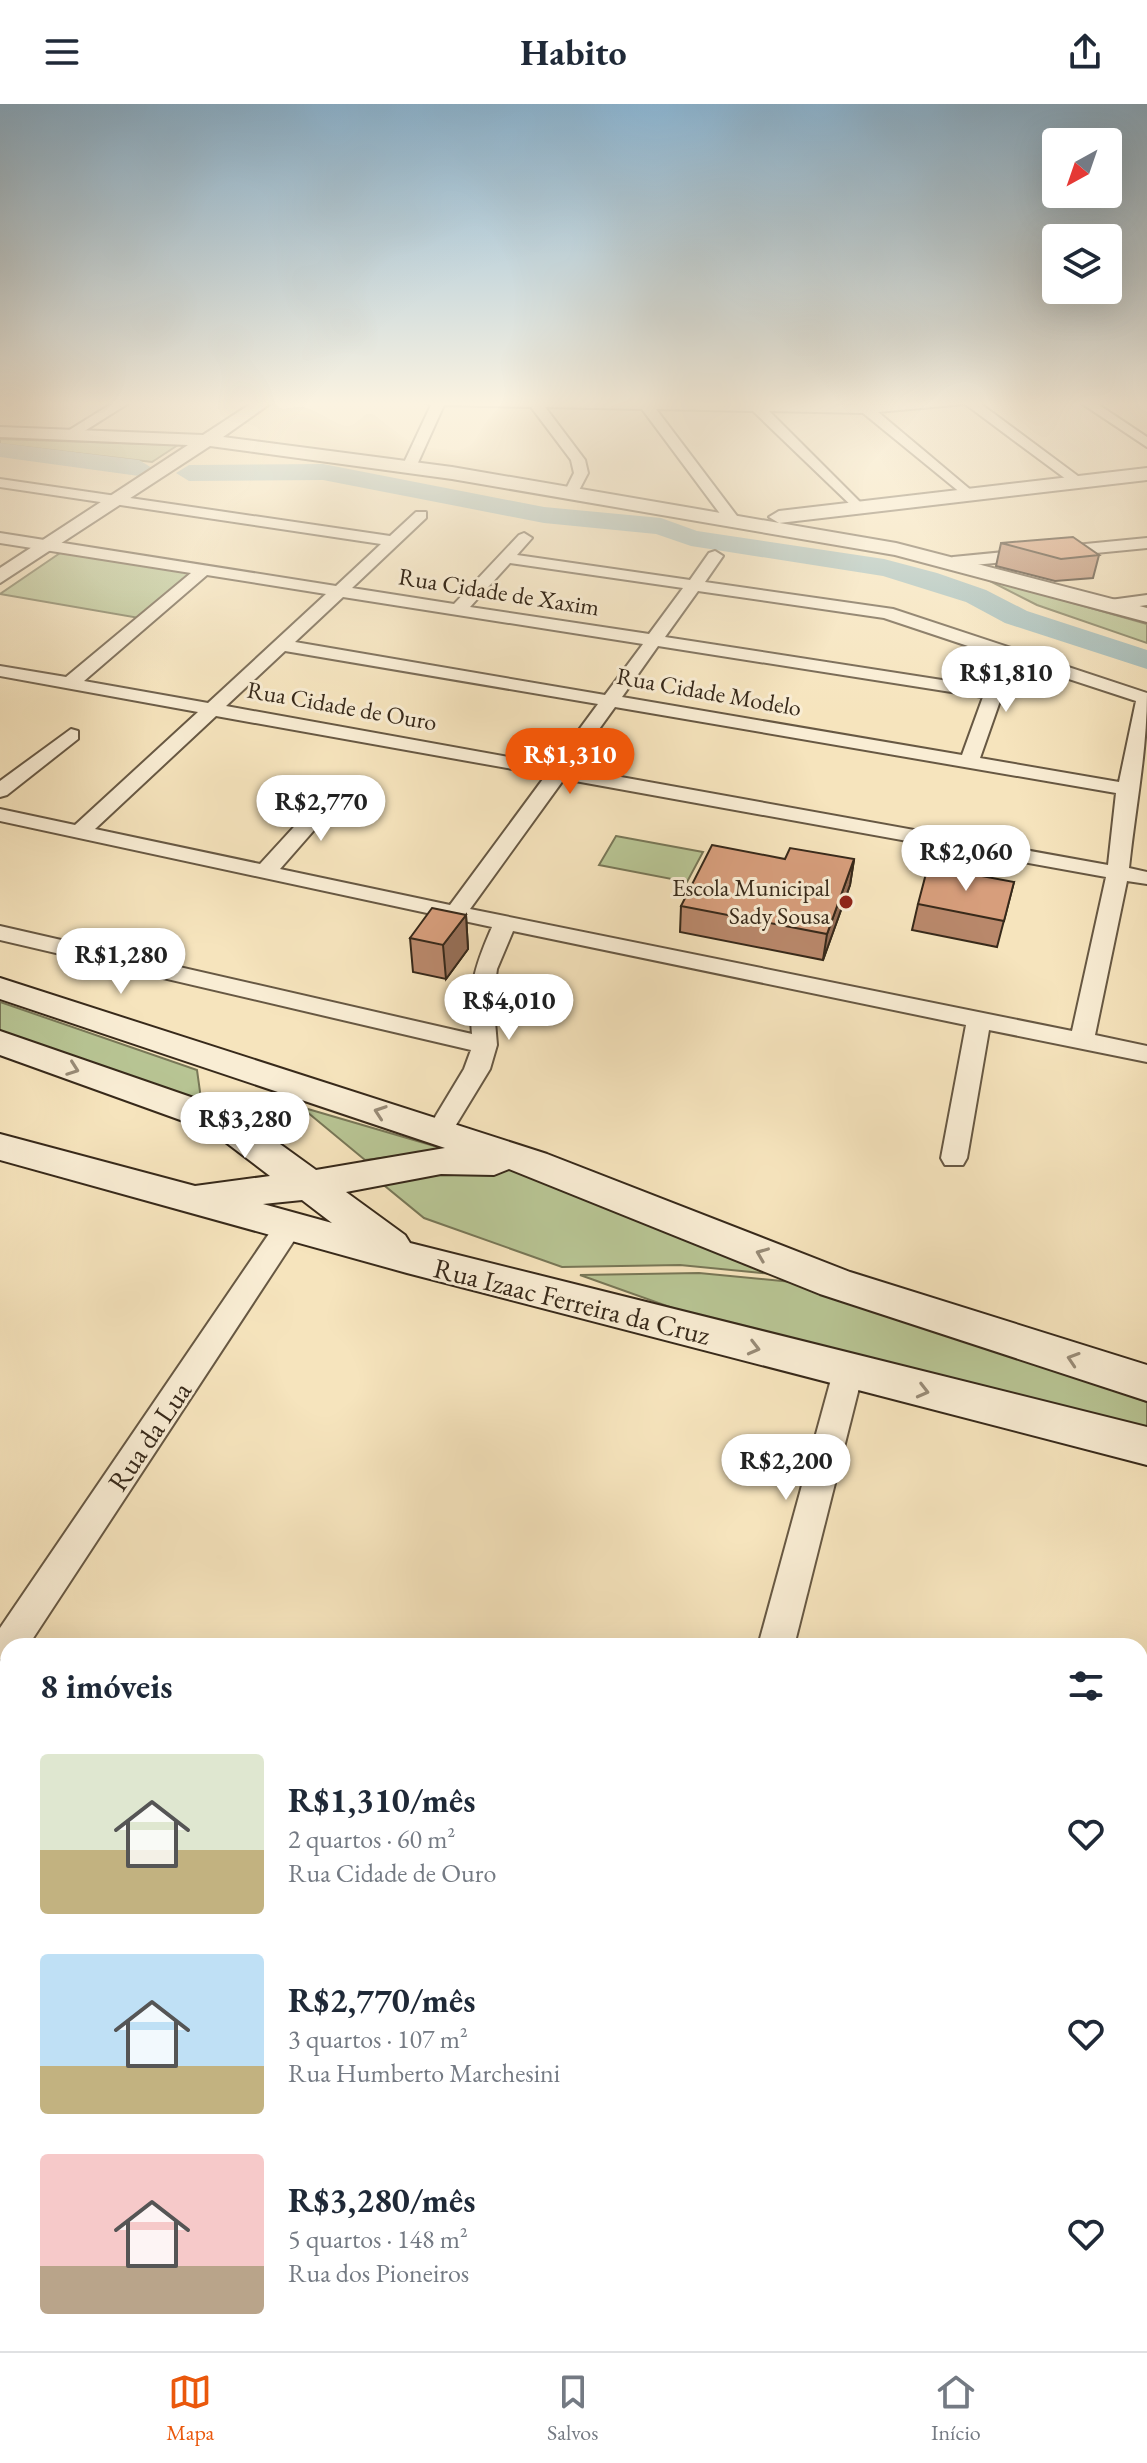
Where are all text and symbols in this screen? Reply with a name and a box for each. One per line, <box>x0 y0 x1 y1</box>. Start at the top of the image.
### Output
text: Habito <box>520 29 627 76</box>
icon: menu <box>40 30 84 74</box>
icon: share <box>1063 30 1107 74</box>
north arrow <box>1042 128 1122 208</box>
map controls <box>1042 128 1122 304</box>
button: layers <box>1042 224 1122 304</box>
street label: Rua Cidade de Xaxim <box>396 560 602 623</box>
pin: R$1,810 <box>932 646 1080 714</box>
text: R$1,810 <box>959 655 1053 689</box>
street label: Rua Cidade Modelo <box>614 660 804 723</box>
street label: Rua Cidade de Ouro <box>245 674 440 737</box>
pin: R$1,310 <box>496 728 644 796</box>
text: R$1,310 <box>523 737 617 771</box>
pin: R$2,770 <box>247 775 395 843</box>
text: R$2,770 <box>274 784 368 818</box>
pin: R$2,060 <box>892 825 1040 893</box>
text: R$2,060 <box>919 834 1013 868</box>
place label: Escola Municipal Sady Sousa <box>672 872 830 931</box>
marker: Escola Municipal Sady Sousa <box>837 893 855 911</box>
pin: R$1,280 <box>47 928 195 996</box>
text: R$1,280 <box>74 937 168 971</box>
pin: R$4,010 <box>435 974 583 1042</box>
text: R$4,010 <box>462 983 556 1017</box>
one-way arrow <box>65 1059 79 1075</box>
pin: R$3,280 <box>171 1092 319 1160</box>
text: R$3,280 <box>198 1101 292 1135</box>
one-way arrow <box>373 1106 387 1122</box>
one-way arrow <box>756 1248 770 1264</box>
street label: Rua Izaac Ferreira da Cruz <box>430 1249 714 1353</box>
one-way arrow <box>746 1338 760 1355</box>
one-way arrow <box>1066 1352 1080 1368</box>
street label: Rua da Lua <box>99 1374 199 1498</box>
one-way arrow <box>916 1381 930 1398</box>
pin: R$2,200 <box>712 1434 860 1502</box>
text: R$2,200 <box>739 1443 833 1477</box>
text: 8 imóveis <box>40 1664 172 1708</box>
icon: filters <box>1064 1664 1108 1708</box>
text: R$1,310/mês <box>288 1778 475 1822</box>
icon: home <box>104 1786 200 1882</box>
icon: heart <box>1064 1812 1108 1856</box>
text: 2 quartos · 60 m² <box>288 1822 455 1856</box>
text: Rua Cidade de Ouro <box>288 1856 496 1890</box>
text: R$2,770/mês <box>288 1978 475 2022</box>
icon: home <box>104 1986 200 2082</box>
icon: heart <box>1064 2012 1108 2056</box>
text: 3 quartos · 107 m² <box>288 2022 468 2056</box>
text: Rua Humberto Marchesini <box>288 2056 560 2090</box>
text: R$3,280/mês <box>288 2178 475 2222</box>
icon: home <box>104 2186 200 2282</box>
icon: heart <box>1064 2212 1108 2256</box>
text: 5 quartos · 148 m² <box>288 2222 468 2256</box>
text: Rua dos Pioneiros <box>288 2256 469 2290</box>
tab: Mapa <box>166 2370 214 2447</box>
tab: Salvos <box>547 2370 598 2447</box>
tab: Início <box>931 2370 981 2447</box>

